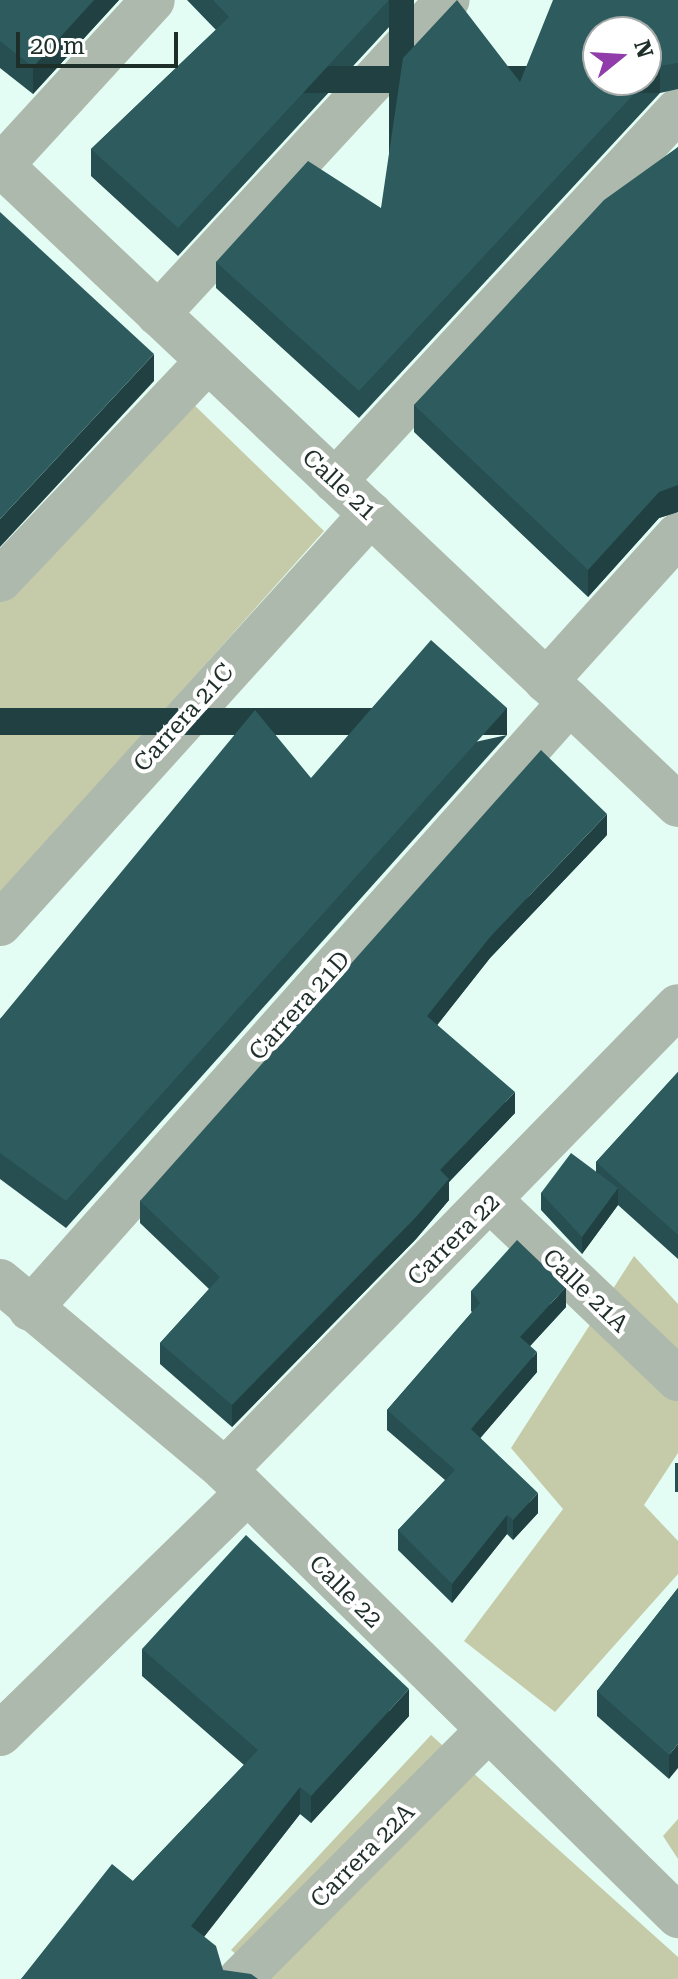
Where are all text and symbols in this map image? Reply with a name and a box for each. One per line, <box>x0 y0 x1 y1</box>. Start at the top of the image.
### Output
scale bar <box>20 16 182 66</box>
north arrow <box>582 16 662 96</box>
text: 20 m <box>30 32 85 60</box>
text: N <box>629 37 658 61</box>
street label: Calle 21 <box>296 443 382 527</box>
street label: Carrera 21C <box>128 658 240 778</box>
street label: Carrera 21D <box>243 945 357 1067</box>
street label: Carrera 22 <box>402 1188 506 1292</box>
street label: Calle 21A <box>536 1243 634 1339</box>
street label: Calle 22 <box>303 1550 387 1634</box>
street label: Carrera 22A <box>305 1798 421 1914</box>

